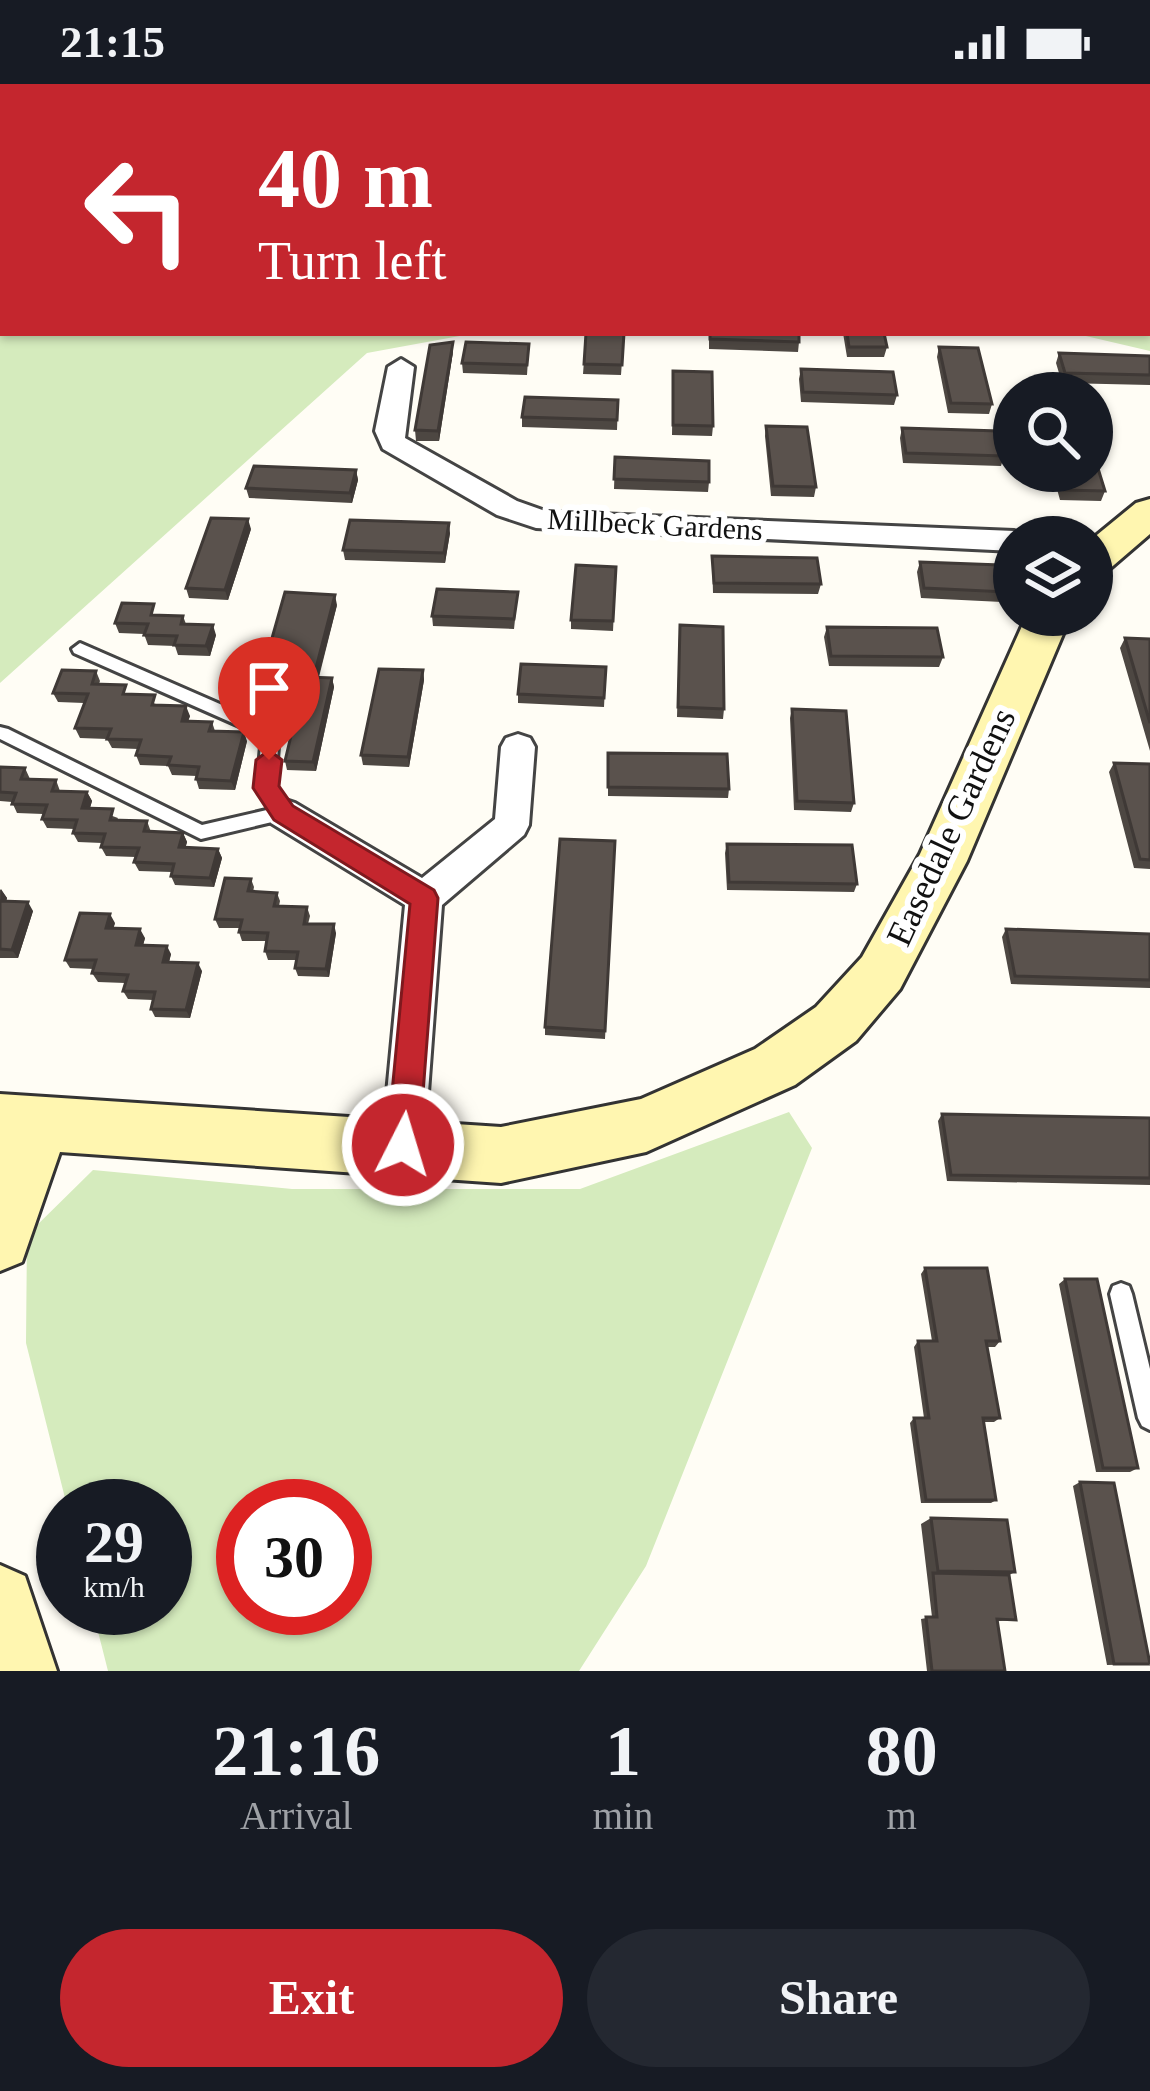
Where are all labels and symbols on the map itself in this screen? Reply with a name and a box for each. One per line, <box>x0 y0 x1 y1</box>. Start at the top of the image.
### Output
street label: Millbeck Gardens <box>546 502 764 546</box>
pin <box>218 637 320 760</box>
street label: Easedale Gardens <box>879 702 1023 952</box>
position arrow <box>340 1082 466 1208</box>
speed limit sign: 30 <box>216 1479 372 1635</box>

